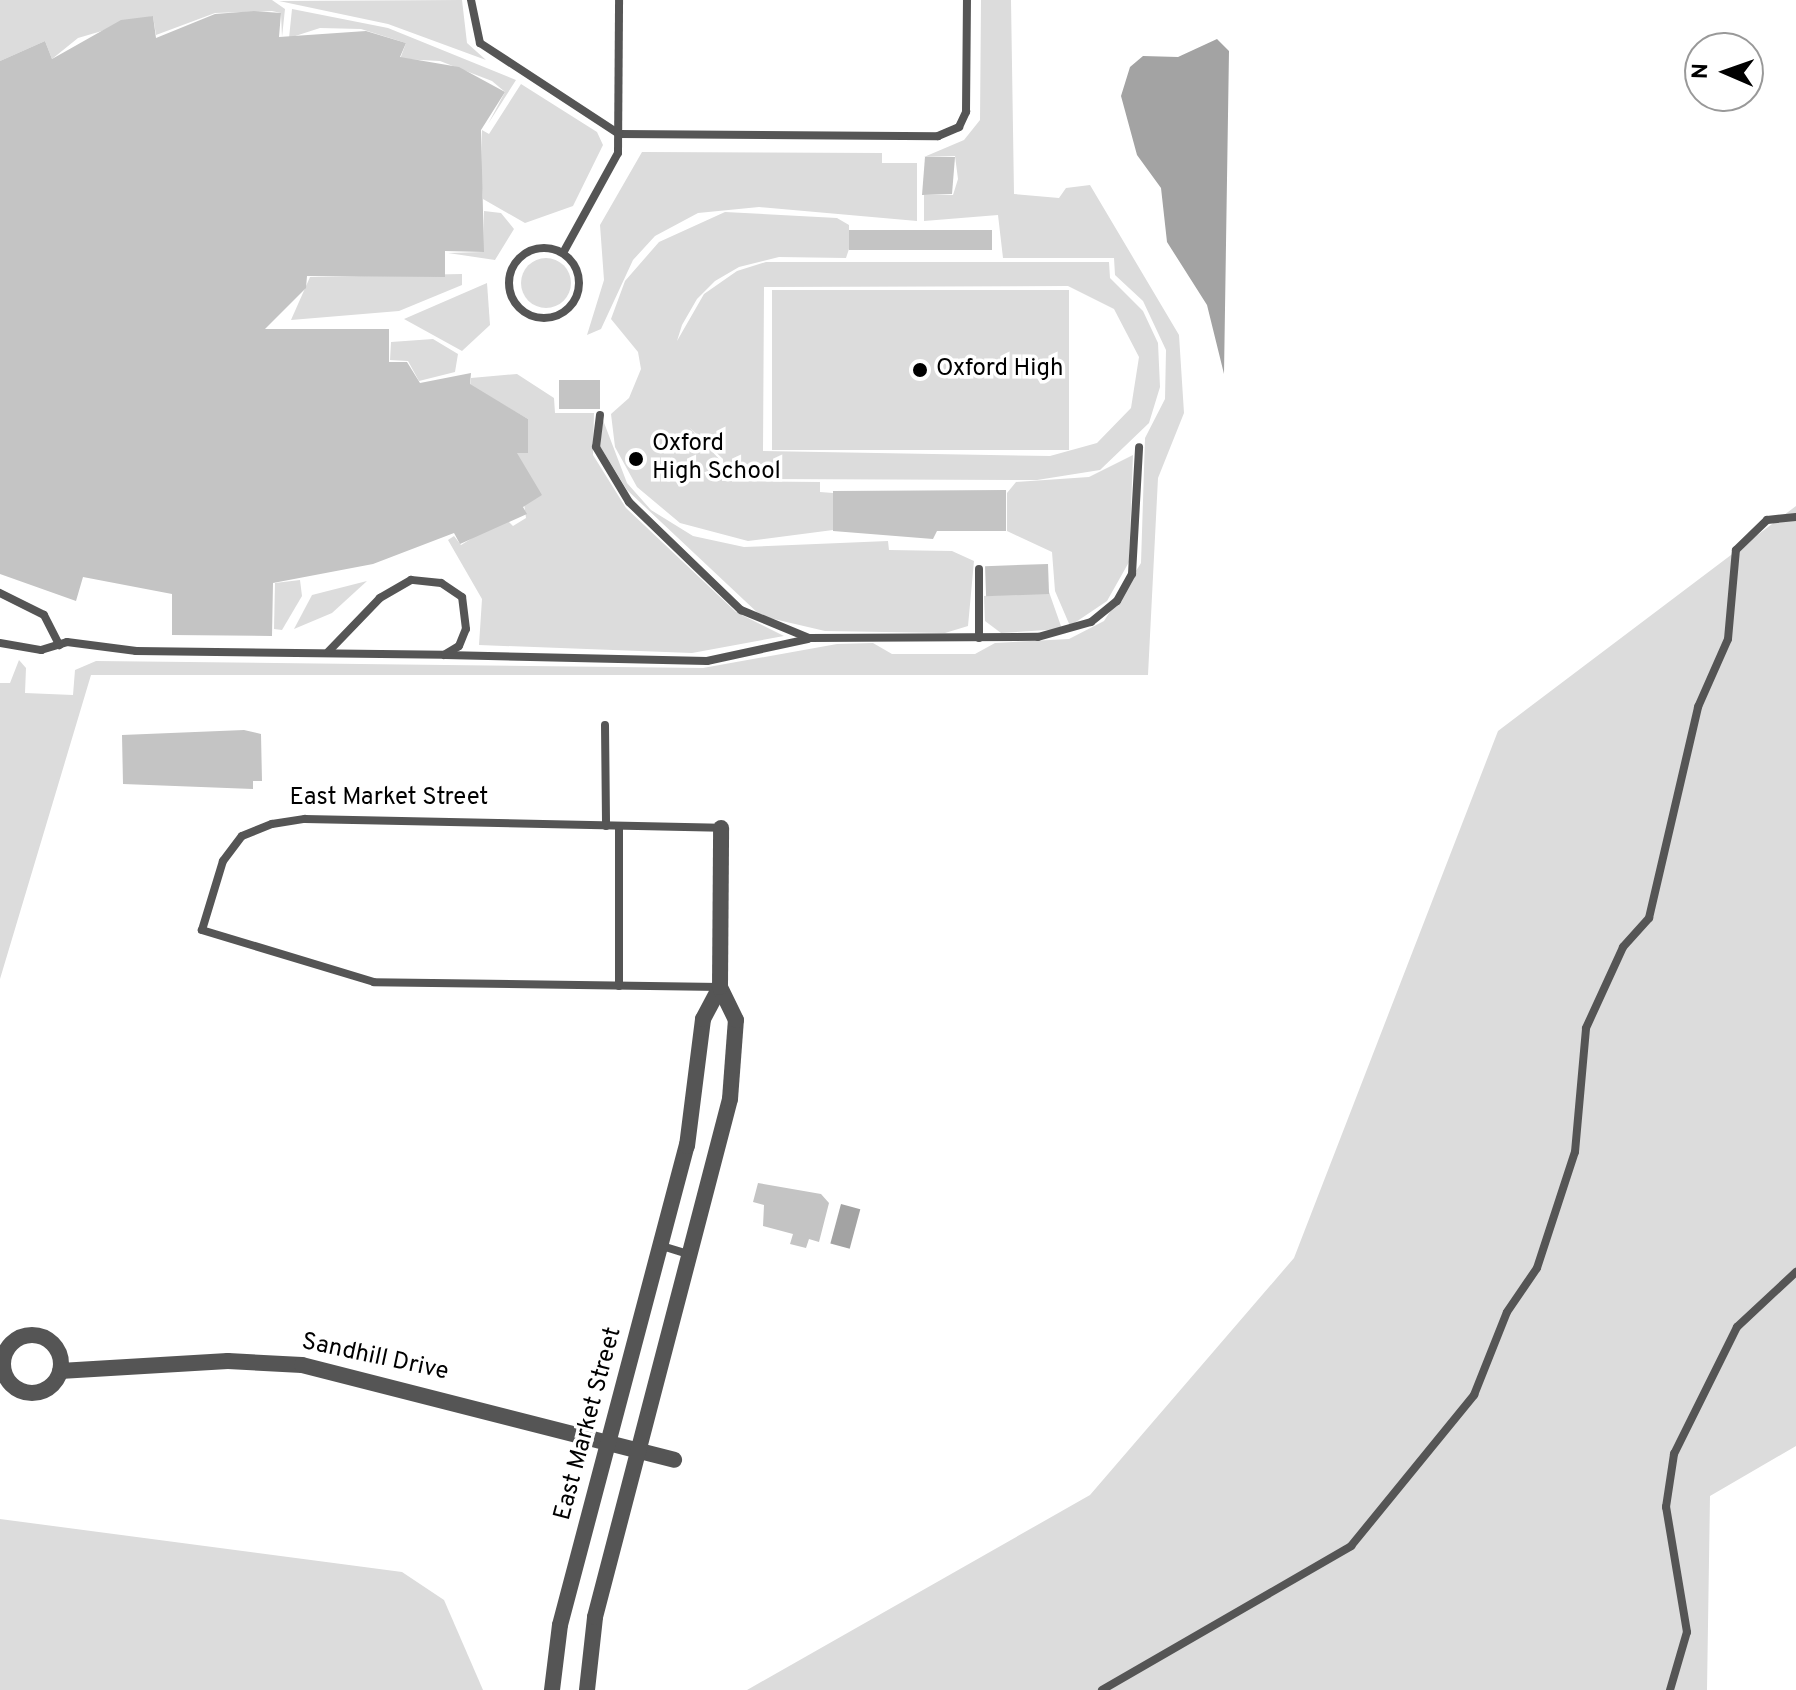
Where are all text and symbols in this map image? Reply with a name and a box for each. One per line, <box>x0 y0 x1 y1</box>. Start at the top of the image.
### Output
north arrow <box>1684 32 1764 112</box>
text: N <box>1688 63 1715 80</box>
place label: Oxford High <box>936 356 1063 384</box>
marker: Oxford High <box>911 361 929 379</box>
place label: Oxford High School <box>652 431 781 487</box>
marker: Oxford High School <box>627 450 645 468</box>
street label: East Market Street <box>290 785 488 813</box>
street label: East Market Street <box>549 1324 629 1524</box>
street label: Sandhill Drive <box>299 1328 451 1388</box>

